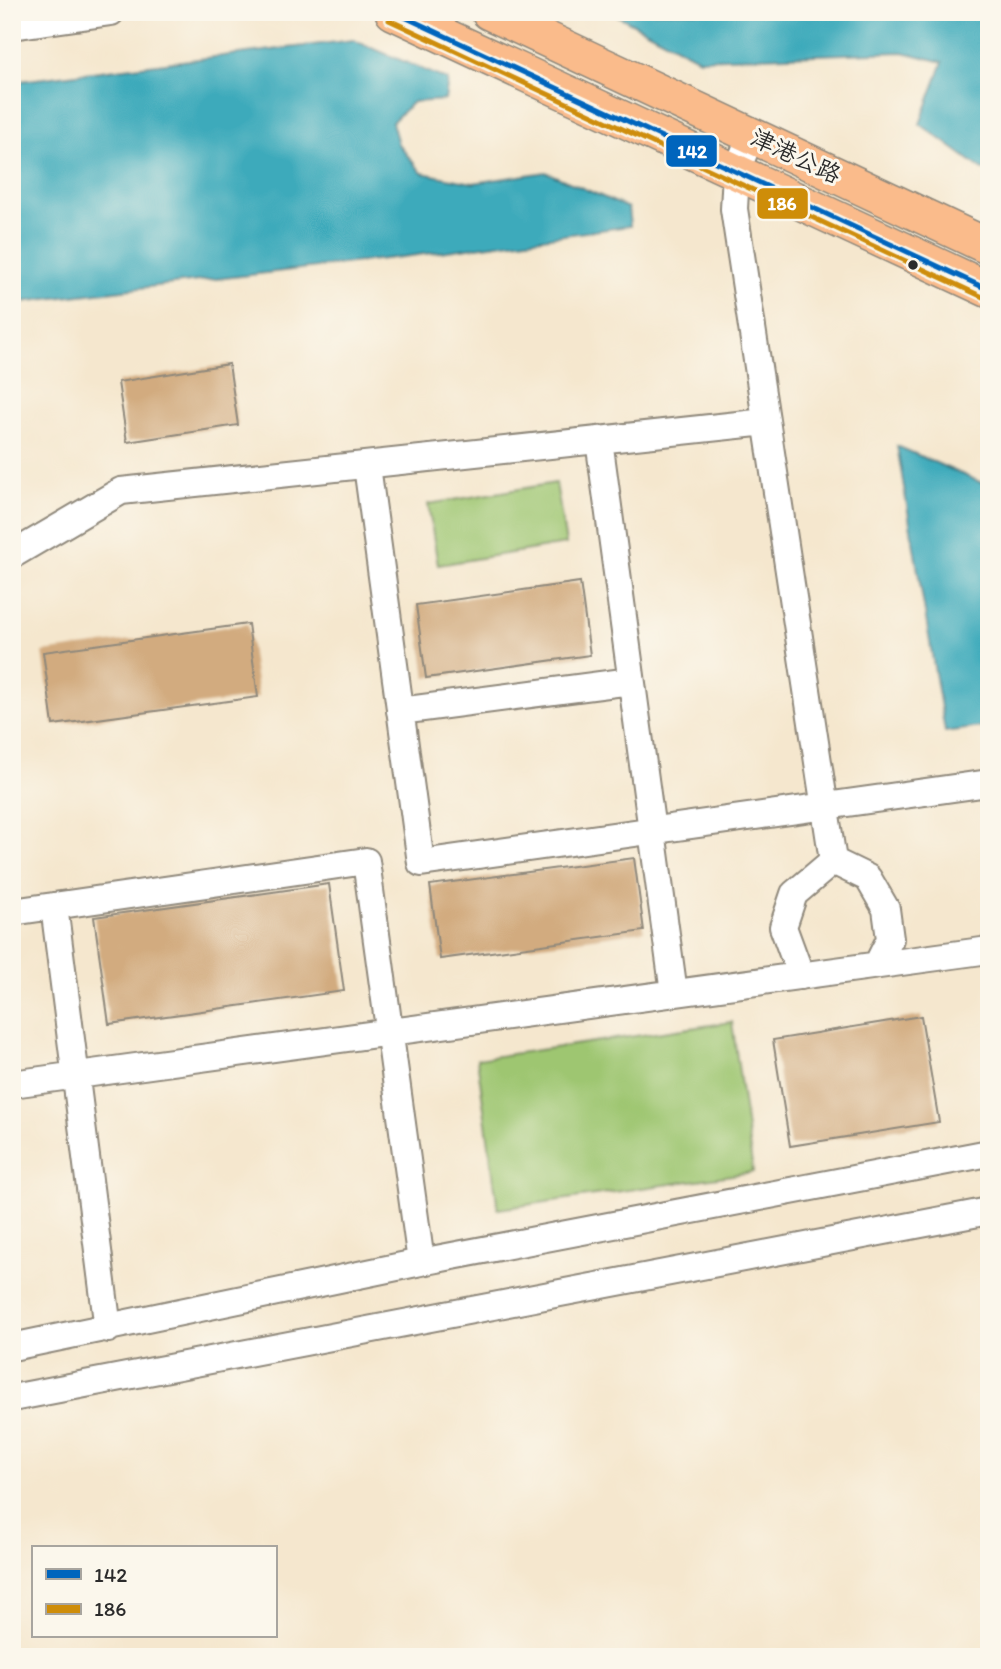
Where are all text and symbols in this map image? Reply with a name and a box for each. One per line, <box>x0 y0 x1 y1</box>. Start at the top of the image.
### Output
street label: 津港公路 <box>747 122 846 189</box>
line badge: 142 <box>665 134 718 168</box>
text: 142 <box>677 140 707 163</box>
line badge: 186 <box>756 187 809 220</box>
text: 186 <box>767 192 797 215</box>
unlabelled marker <box>906 258 920 272</box>
legend <box>32 1546 276 1638</box>
text: 142 <box>94 1562 127 1587</box>
text: 186 <box>94 1596 126 1621</box>

